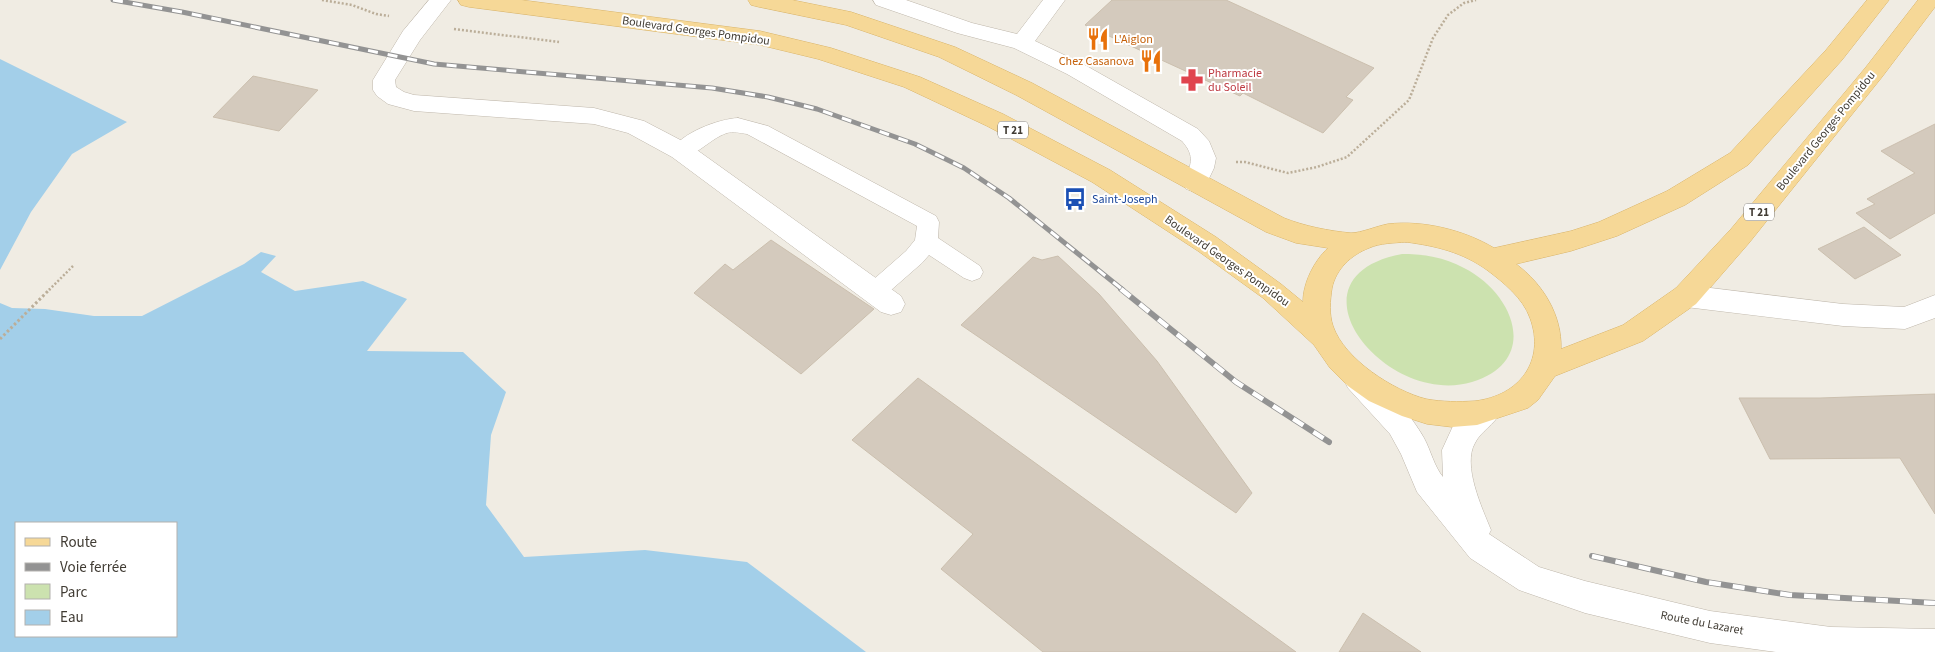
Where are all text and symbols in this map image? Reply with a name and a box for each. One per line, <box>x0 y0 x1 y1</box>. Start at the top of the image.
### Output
street label: Boulevard Georges Pompidou <box>621 12 771 50</box>
restaurant icon: L'Aiglon <box>1085 26 1111 52</box>
place label: L'Aiglon <box>1114 31 1153 48</box>
restaurant icon: Chez Casanova <box>1138 48 1164 74</box>
place label: Chez Casanova <box>1059 53 1134 70</box>
place label: Pharmacie du Soleil <box>1208 65 1262 96</box>
pharmacy icon: Pharmacie du Soleil <box>1179 67 1205 93</box>
street label: Boulevard Georges Pompidou <box>1772 68 1880 194</box>
road number: T 21 <box>998 122 1028 138</box>
bus stop icon: Saint-Joseph <box>1062 186 1088 212</box>
place label: Saint-Joseph <box>1092 191 1158 208</box>
road number: T 21 <box>1744 203 1774 220</box>
street label: Boulevard Georges Pompidou <box>1161 211 1293 311</box>
legend <box>15 522 178 637</box>
text: Route <box>60 532 97 553</box>
text: Voie ferrée <box>60 557 127 578</box>
text: Parc <box>60 582 87 603</box>
text: Eau <box>60 607 84 628</box>
street label: Route du Lazaret <box>1659 607 1745 639</box>

